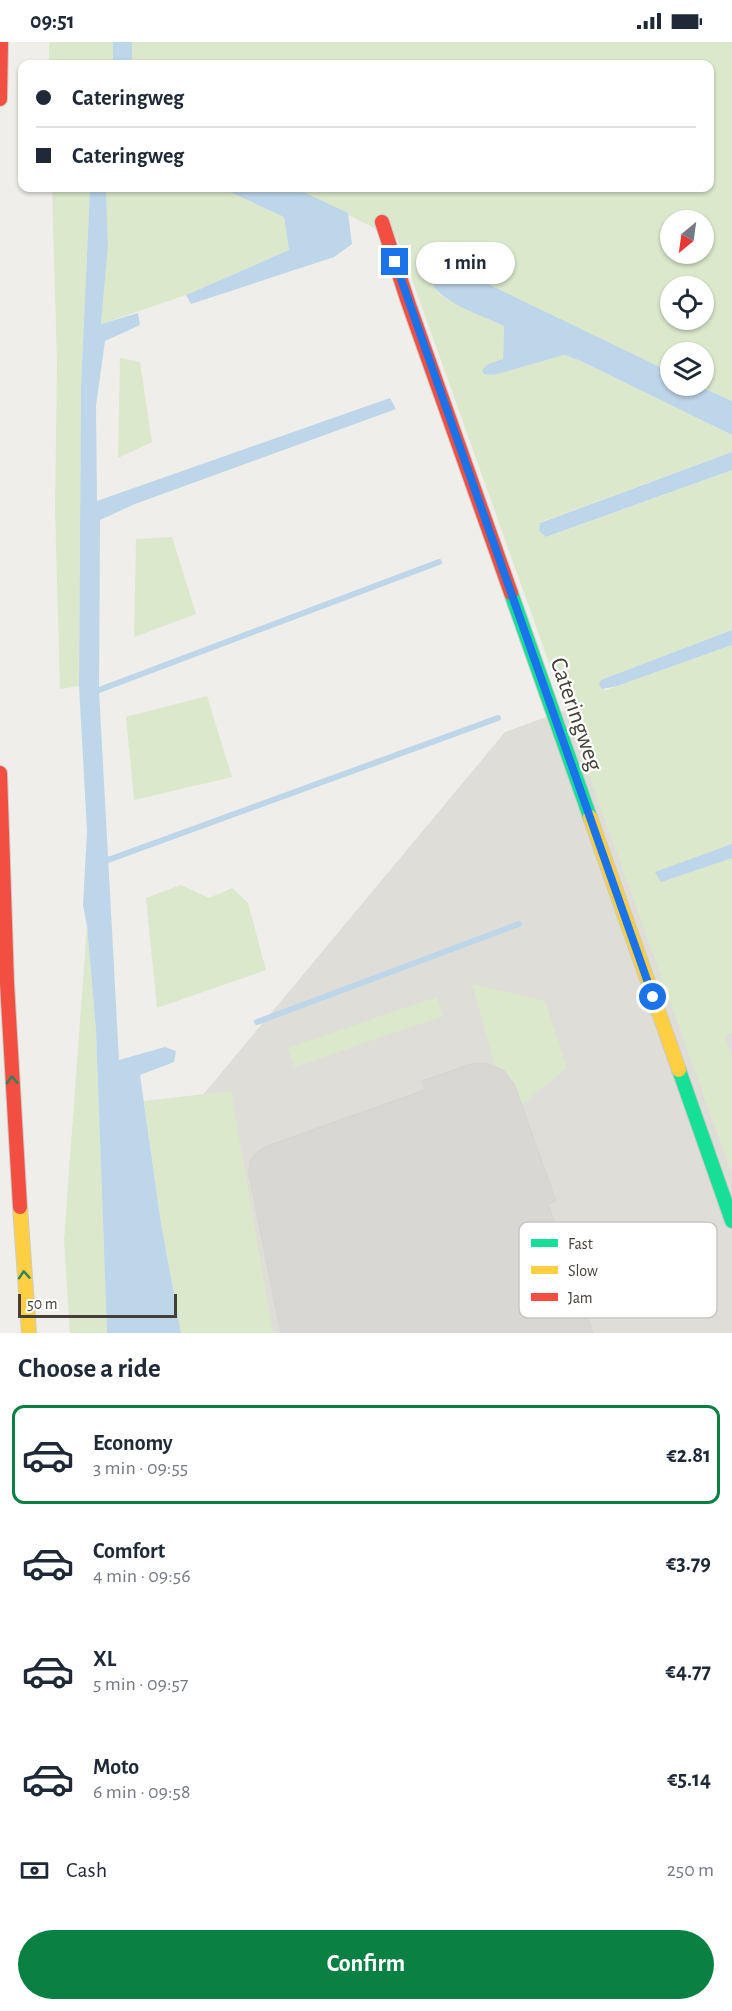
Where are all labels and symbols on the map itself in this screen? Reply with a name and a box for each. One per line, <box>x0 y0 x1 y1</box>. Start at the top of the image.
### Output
north arrow <box>660 210 714 264</box>
callout: 1 min <box>416 241 515 283</box>
route end <box>381 248 408 275</box>
street label: Cateringweg <box>546 655 607 774</box>
route start <box>639 983 666 1010</box>
one-way arrow <box>5 1076 18 1085</box>
legend <box>519 1222 717 1318</box>
text: Fast <box>568 1236 593 1252</box>
text: Slow <box>568 1263 598 1279</box>
one-way arrow <box>18 1270 31 1279</box>
text: Jam <box>568 1290 593 1306</box>
scale bar <box>18 1291 177 1318</box>

